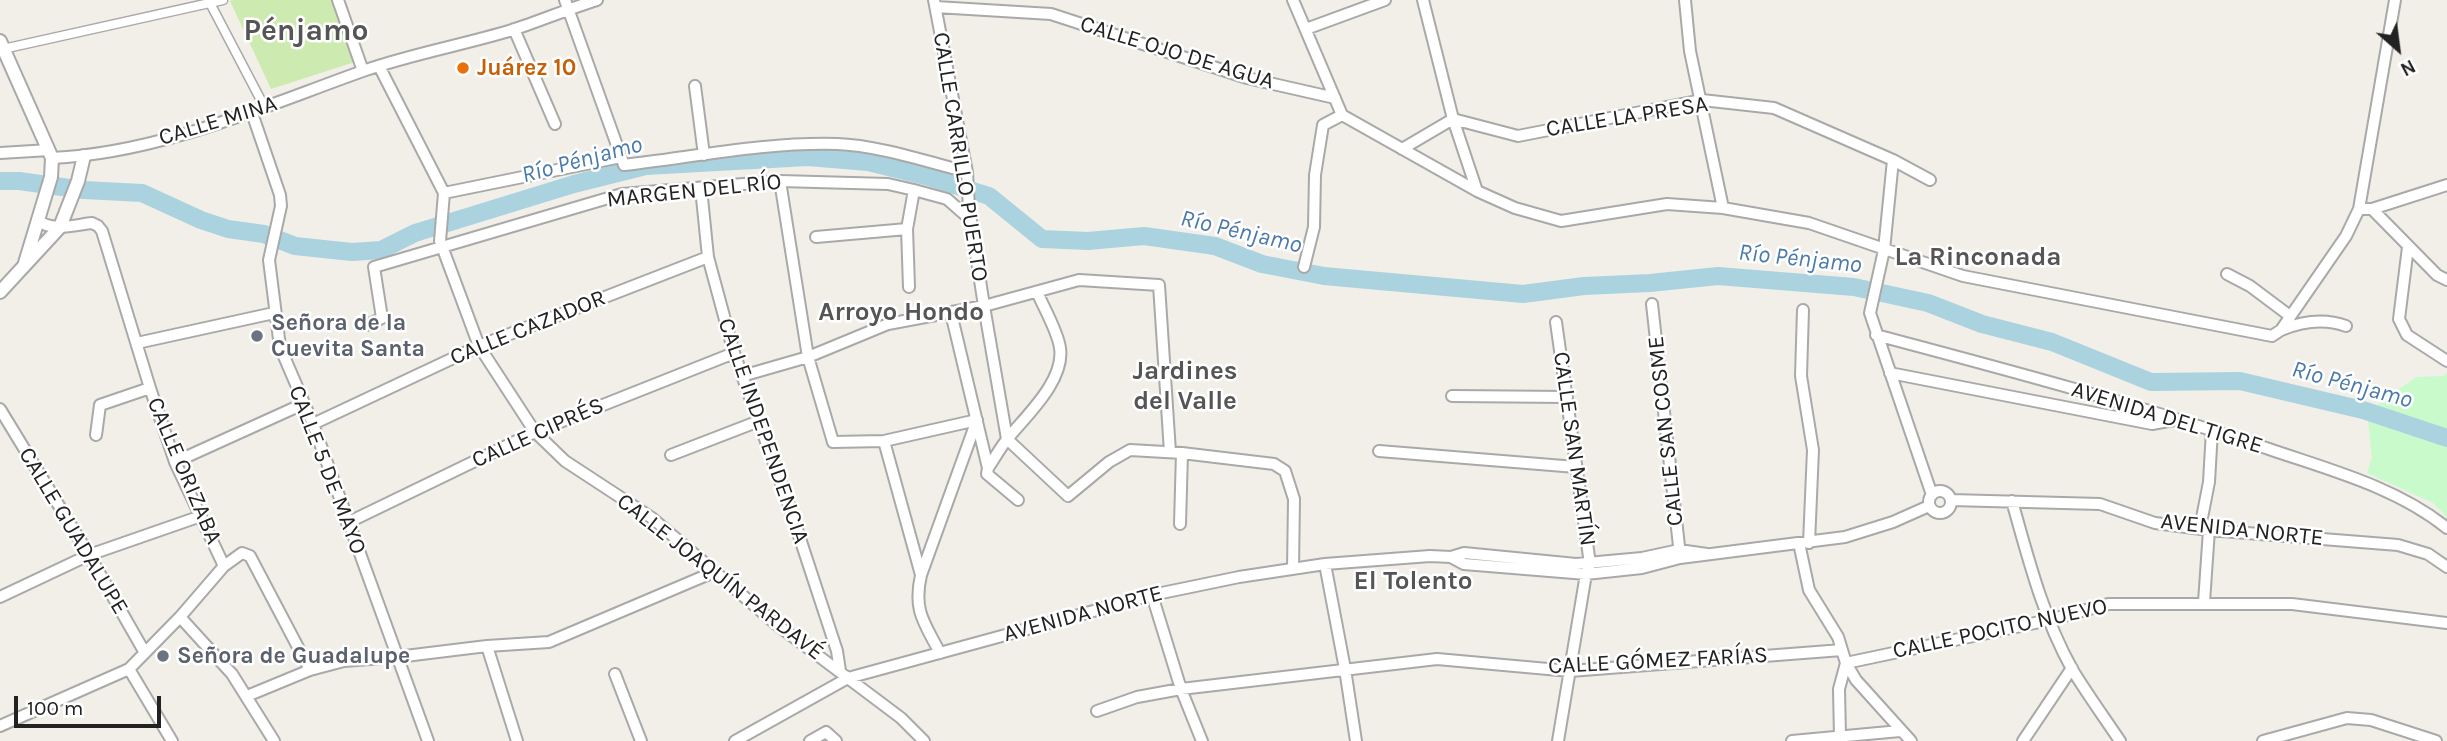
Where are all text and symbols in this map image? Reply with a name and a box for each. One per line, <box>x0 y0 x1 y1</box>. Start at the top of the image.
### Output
street label: CALLE OJO DE AGUA <box>1077 10 1277 96</box>
district label: Pénjamo <box>243 13 369 49</box>
north arrow <box>2363 14 2433 84</box>
street label: CALLE CARRILLO PUERTO <box>927 30 993 284</box>
place label: Juárez 10 <box>477 54 576 82</box>
text: N <box>2397 55 2419 80</box>
marker: Juárez 10 <box>455 60 471 76</box>
street label: CALLE MINA <box>156 90 280 152</box>
street label: CALLE LA PRESA <box>1544 91 1710 143</box>
water label: Río Pénjamo <box>519 130 645 190</box>
street label: MARGEN DEL RÍO <box>605 168 783 214</box>
water label: Río Pénjamo <box>1178 204 1304 260</box>
water label: Río Pénjamo <box>1737 238 1863 280</box>
district label: La Rinconada <box>1894 242 2062 274</box>
street label: CALLE CAZADOR <box>446 284 610 372</box>
district label: Arroyo Hondo <box>818 297 984 329</box>
place label: Señora de la Cuevita Santa <box>271 309 425 363</box>
street label: CALLE INDEPENDENCIA <box>711 315 815 547</box>
marker: Señora de la Cuevita Santa <box>249 328 265 344</box>
street label: CALLE SAN COSME <box>1642 335 1690 527</box>
street label: CALLE SAN MARTÍN <box>1547 350 1601 548</box>
water label: Río Pénjamo <box>2289 355 2415 415</box>
district label: Jardines del Valle <box>1132 356 1238 418</box>
street label: AVENIDA DEL TIGRE <box>2068 376 2266 460</box>
street label: CALLE 5 DE MAYO <box>282 382 372 558</box>
street label: CALLE CIPRÉS <box>468 392 608 474</box>
street label: CALLE ORIZABA <box>141 393 227 549</box>
street label: CALLE GUADALUPE <box>12 442 134 620</box>
street label: CALLE JOAQUÍN PARDAVÉ <box>611 488 829 666</box>
street label: AVENIDA NORTE <box>2159 508 2325 552</box>
district label: El Tolento <box>1354 566 1472 598</box>
street label: AVENIDA NORTE <box>1000 580 1166 648</box>
street label: CALLE POCITO NUEVO <box>1890 593 2110 665</box>
street label: CALLE GÓMEZ FARÍAS <box>1547 641 1769 681</box>
place label: Señora de Guadalupe <box>177 642 410 670</box>
marker: Señora de Guadalupe <box>155 648 171 664</box>
scale bar <box>18 682 164 726</box>
text: 100 m <box>27 696 84 720</box>

